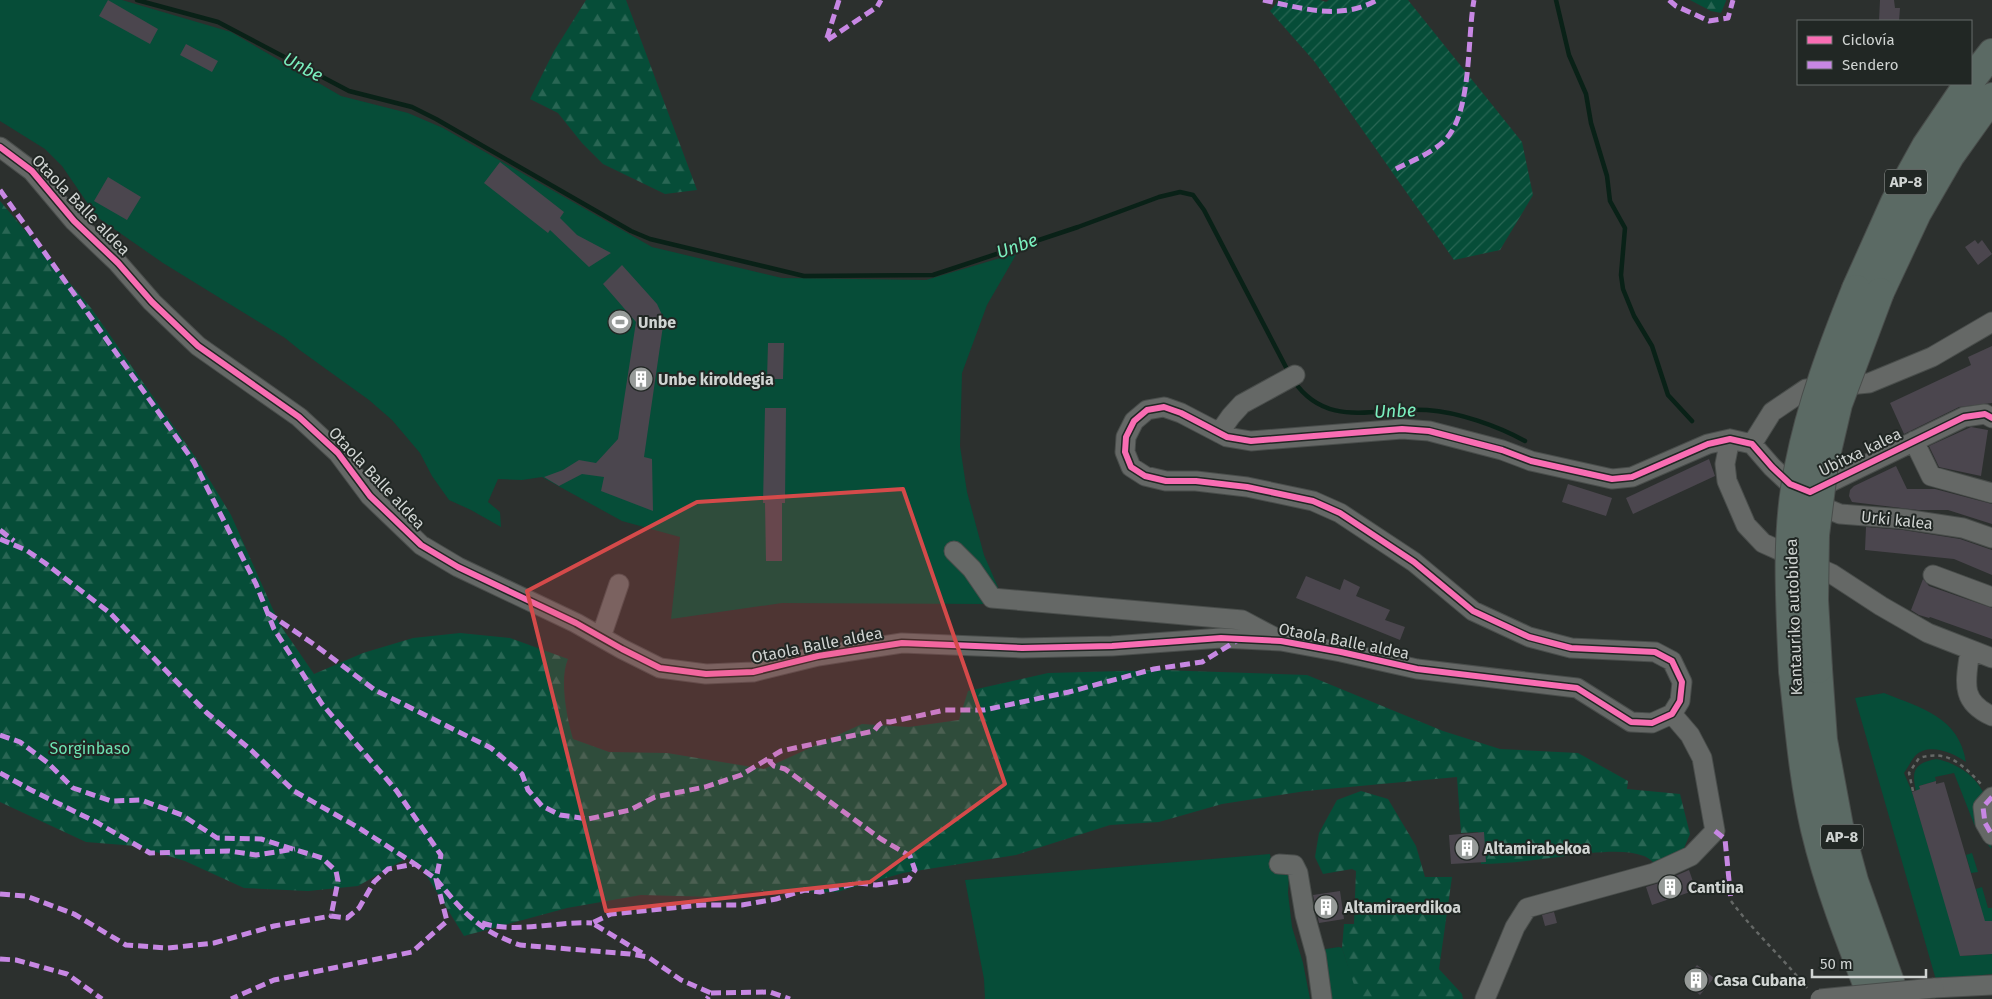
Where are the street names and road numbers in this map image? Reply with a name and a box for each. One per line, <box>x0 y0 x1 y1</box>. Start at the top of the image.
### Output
street label: Otaola Balle aldea <box>28 151 134 259</box>
road number: AP-8 <box>1885 170 1927 194</box>
street label: Otaola Balle aldea <box>325 423 429 533</box>
street label: Ubitxa kalea <box>1816 424 1904 480</box>
street label: Urki kalea <box>1860 507 1934 533</box>
street label: Kantauriko autobidea <box>1782 538 1806 696</box>
street label: Otaola Balle aldea <box>1277 619 1411 663</box>
street label: Otaola Balle aldea <box>750 623 884 667</box>
road number: AP-8 <box>1821 824 1863 850</box>

